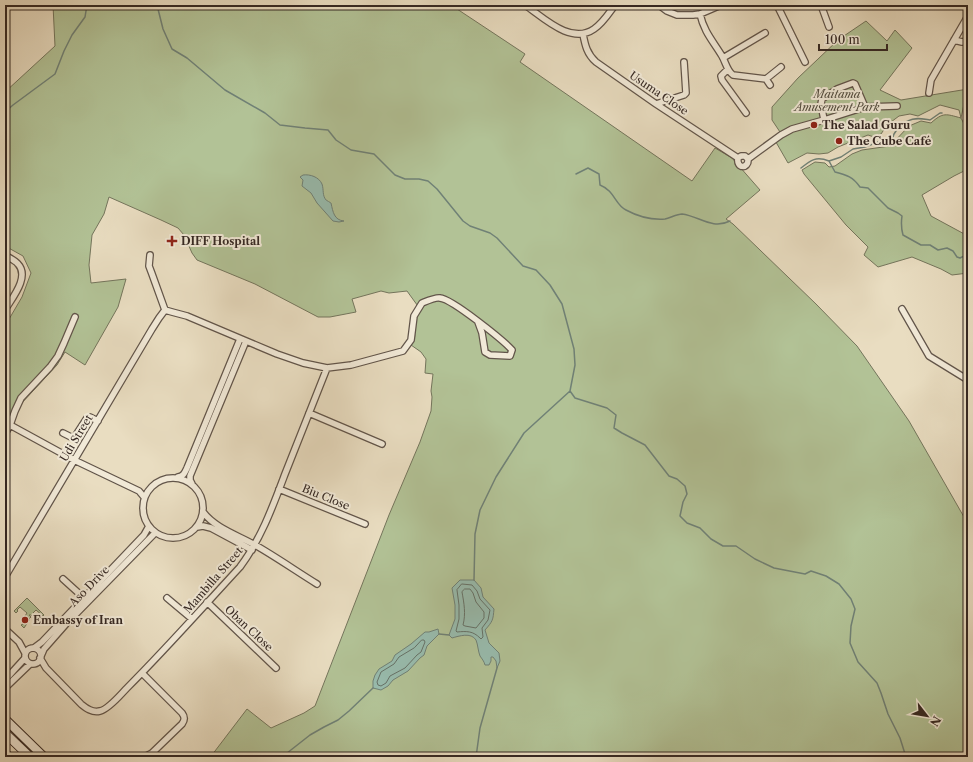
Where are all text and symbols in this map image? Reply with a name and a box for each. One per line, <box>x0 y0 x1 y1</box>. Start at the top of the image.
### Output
scale bar <box>819 26 887 52</box>
text: 100 m <box>825 32 860 47</box>
street label: Usuma Close <box>627 68 691 118</box>
park label: Maitama Amusement Park <box>793 87 880 114</box>
place label: The Salad Guru <box>822 118 911 132</box>
marker: The Salad Guru <box>809 120 819 130</box>
place label: The Cube Café <box>847 134 932 148</box>
marker: The Cube Café <box>834 136 844 146</box>
place label: DIFF Hospital <box>181 234 260 248</box>
marker: DIFF Hospital <box>166 235 178 247</box>
street label: Udi Street <box>57 412 96 464</box>
street label: Biu Close <box>300 481 352 513</box>
street label: Mambilla Street <box>180 544 246 616</box>
street label: Aso Drive <box>65 563 112 610</box>
street label: Oban Close <box>222 602 276 654</box>
place label: Embassy of Iran <box>33 613 123 627</box>
marker: Embassy of Iran <box>20 615 30 625</box>
north arrow <box>907 696 947 736</box>
text: N <box>927 713 944 729</box>

